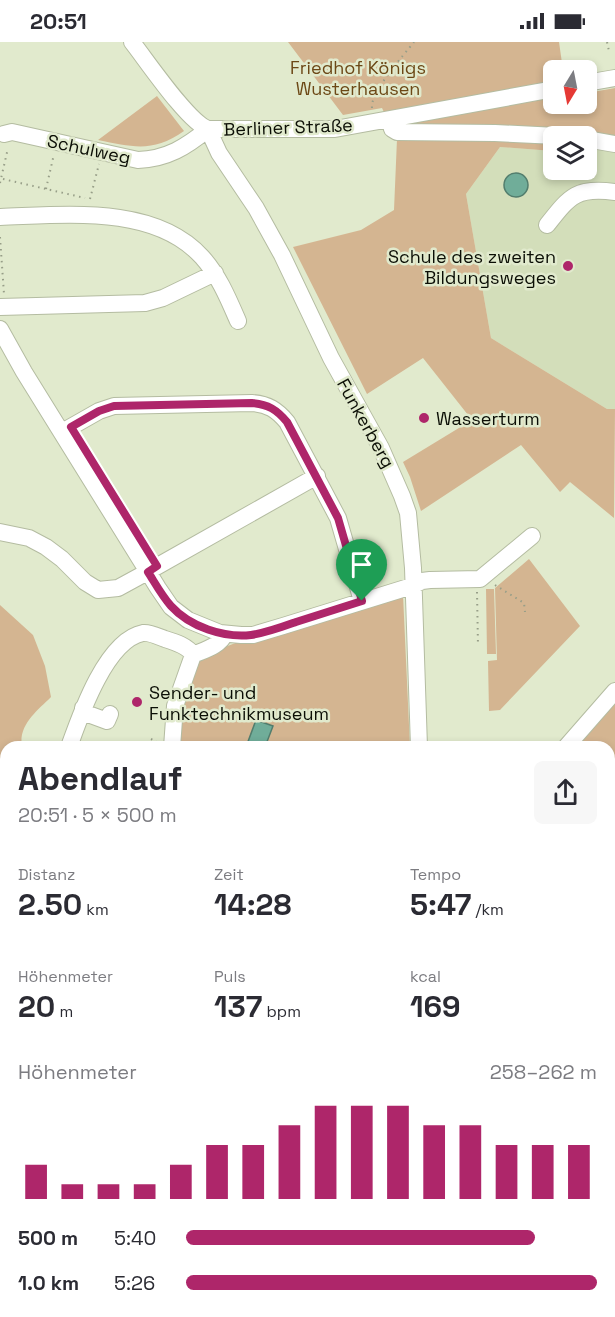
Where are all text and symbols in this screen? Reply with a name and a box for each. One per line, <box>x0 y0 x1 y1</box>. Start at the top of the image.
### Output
text: 20:51 <box>30 7 87 35</box>
park label: Friedhof Königs Wusterhausen <box>290 56 426 100</box>
north arrow <box>543 60 597 114</box>
map controls <box>543 60 597 180</box>
street label: Berliner Straße <box>223 113 353 141</box>
button: layers <box>543 126 597 180</box>
street label: Schulweg <box>45 129 133 169</box>
place label: Schule des zweiten Bildungsweges <box>388 245 556 289</box>
marker: Schule des zweiten Bildungsweges <box>561 259 575 273</box>
street label: Funkerberg <box>332 374 400 472</box>
place label: Wasserturm <box>436 407 540 430</box>
marker: Wasserturm <box>417 411 431 425</box>
pin <box>336 539 387 601</box>
icon: arrive <box>345 548 378 581</box>
place label: Sender- und Funktechnikmuseum <box>149 681 329 725</box>
marker: Sender- und Funktechnikmuseum <box>130 695 144 709</box>
text: Abendlauf <box>18 758 183 800</box>
button: share <box>534 761 597 824</box>
text: 20:51 · 5 × 500 m <box>18 802 177 828</box>
text: Distanz <box>18 864 75 885</box>
text: Zeit <box>214 864 244 885</box>
text: Tempo <box>410 864 461 885</box>
text: 2.50 <box>18 885 82 924</box>
text: 14:28 <box>214 885 291 924</box>
text: 5:47 <box>410 885 471 924</box>
text: km <box>82 899 109 920</box>
text: /km <box>471 899 504 920</box>
text: Höhenmeter <box>18 966 113 987</box>
text: Puls <box>214 966 246 987</box>
text: kcal <box>410 966 441 987</box>
text: 20 <box>18 987 55 1026</box>
text: 137 <box>214 987 262 1026</box>
text: 169 <box>410 987 461 1026</box>
text: m <box>55 1001 73 1022</box>
text: bpm <box>262 1001 301 1022</box>
text: Höhenmeter <box>18 1059 137 1085</box>
text: 258–262 m <box>490 1059 597 1085</box>
text: 500 m <box>18 1225 78 1251</box>
text: 5:40 <box>114 1225 156 1251</box>
text: 1.0 km <box>18 1270 79 1296</box>
text: 5:26 <box>114 1270 155 1296</box>

